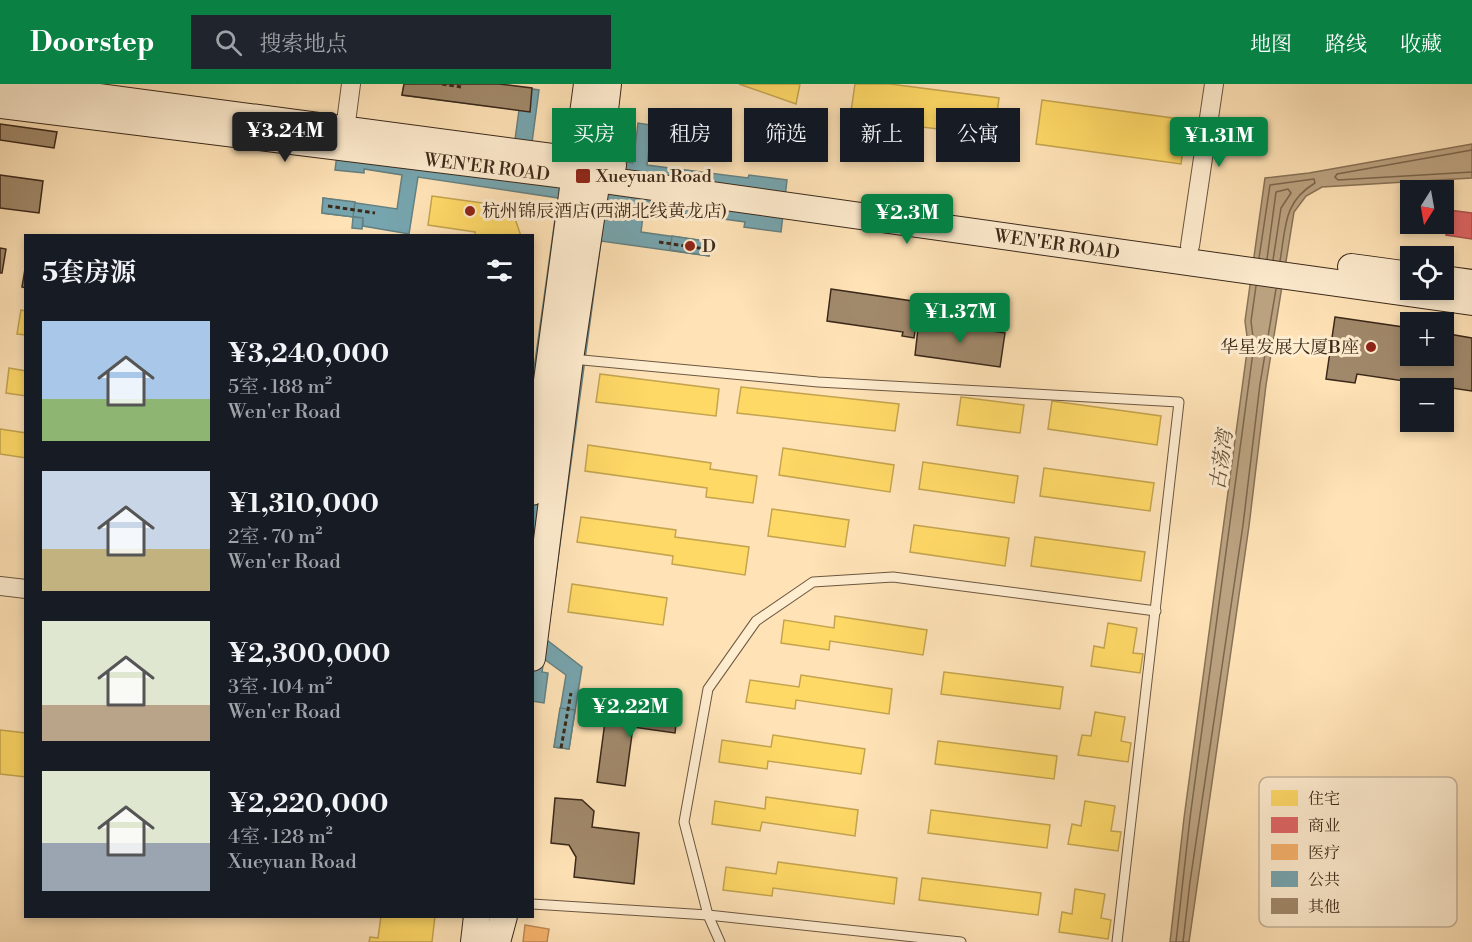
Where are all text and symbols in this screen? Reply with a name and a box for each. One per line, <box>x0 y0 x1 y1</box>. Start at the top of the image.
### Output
search box <box>191 15 611 69</box>
text: Doorstep <box>30 25 155 60</box>
icon: search <box>212 26 245 59</box>
text: 搜索地点 <box>260 31 348 58</box>
text: 地图 <box>1250 32 1292 58</box>
text: 路线 <box>1325 32 1367 58</box>
text: 收藏 <box>1400 32 1442 58</box>
chip: 买房 <box>552 108 636 162</box>
chip: 租房 <box>648 108 732 162</box>
chip: 筛选 <box>744 108 828 162</box>
chip: 新上 <box>840 108 924 162</box>
chip: 公寓 <box>936 108 1020 162</box>
pin: ¥3.24M <box>236 112 334 163</box>
pin: ¥1.31M <box>1170 117 1268 168</box>
text: ¥3.24M <box>246 119 324 144</box>
text: ¥1.31M <box>1184 124 1254 149</box>
street label: WEN'ER ROAD <box>422 148 551 187</box>
place label: Xueyuan Road <box>595 165 712 188</box>
marker: Xueyuan Road <box>574 167 592 185</box>
north arrow <box>1400 180 1454 234</box>
map controls <box>1400 180 1454 432</box>
pin: ¥2.3M <box>865 194 949 245</box>
place label: 杭州锦辰酒店(西湖北线黄龙店) <box>482 200 727 223</box>
text: ¥2.3M <box>875 201 939 226</box>
marker: 杭州锦辰酒店(西湖北线黄龙店) <box>463 204 477 218</box>
street label: WEN'ER ROAD <box>992 224 1121 265</box>
place label: D <box>702 235 716 258</box>
marker: D <box>683 239 697 253</box>
button: locate <box>1400 246 1454 300</box>
icon: filters <box>483 254 516 287</box>
text: 5套房源 <box>42 257 136 289</box>
pin: ¥1.37M <box>911 293 1009 344</box>
text: ¥1.37M <box>924 300 996 325</box>
button: + <box>1400 312 1454 366</box>
place label: 华星发展大厦B座 <box>1220 336 1359 359</box>
text: ¥3,240,000 <box>228 338 389 370</box>
marker: 华星发展大厦B座 <box>1364 340 1378 354</box>
icon: home <box>90 345 162 417</box>
text: 5室 · 188 m² <box>228 375 332 400</box>
button: − <box>1400 378 1454 432</box>
text: Wen'er Road <box>228 400 341 425</box>
water label: 古荡湾 <box>1206 426 1239 492</box>
text: ¥1,310,000 <box>228 488 379 520</box>
icon: home <box>90 495 162 567</box>
text: 2室 · 70 m² <box>228 525 322 550</box>
text: Wen'er Road <box>228 550 341 575</box>
text: ¥2,300,000 <box>228 638 390 670</box>
icon: home <box>90 645 162 717</box>
text: 3室 · 104 m² <box>228 675 332 700</box>
pin: ¥2.22M <box>581 688 679 739</box>
text: ¥2.22M <box>592 695 668 720</box>
text: Wen'er Road <box>228 700 341 725</box>
legend <box>1259 777 1457 927</box>
text: ¥2,220,000 <box>228 788 388 820</box>
text: 住宅 <box>1308 789 1340 809</box>
icon: home <box>90 795 162 867</box>
text: 商业 <box>1308 816 1340 836</box>
text: 4室 · 128 m² <box>228 825 333 850</box>
text: 医疗 <box>1308 843 1340 863</box>
text: Xueyuan Road <box>228 850 357 875</box>
text: 公共 <box>1308 870 1340 890</box>
text: 其他 <box>1308 897 1340 917</box>

